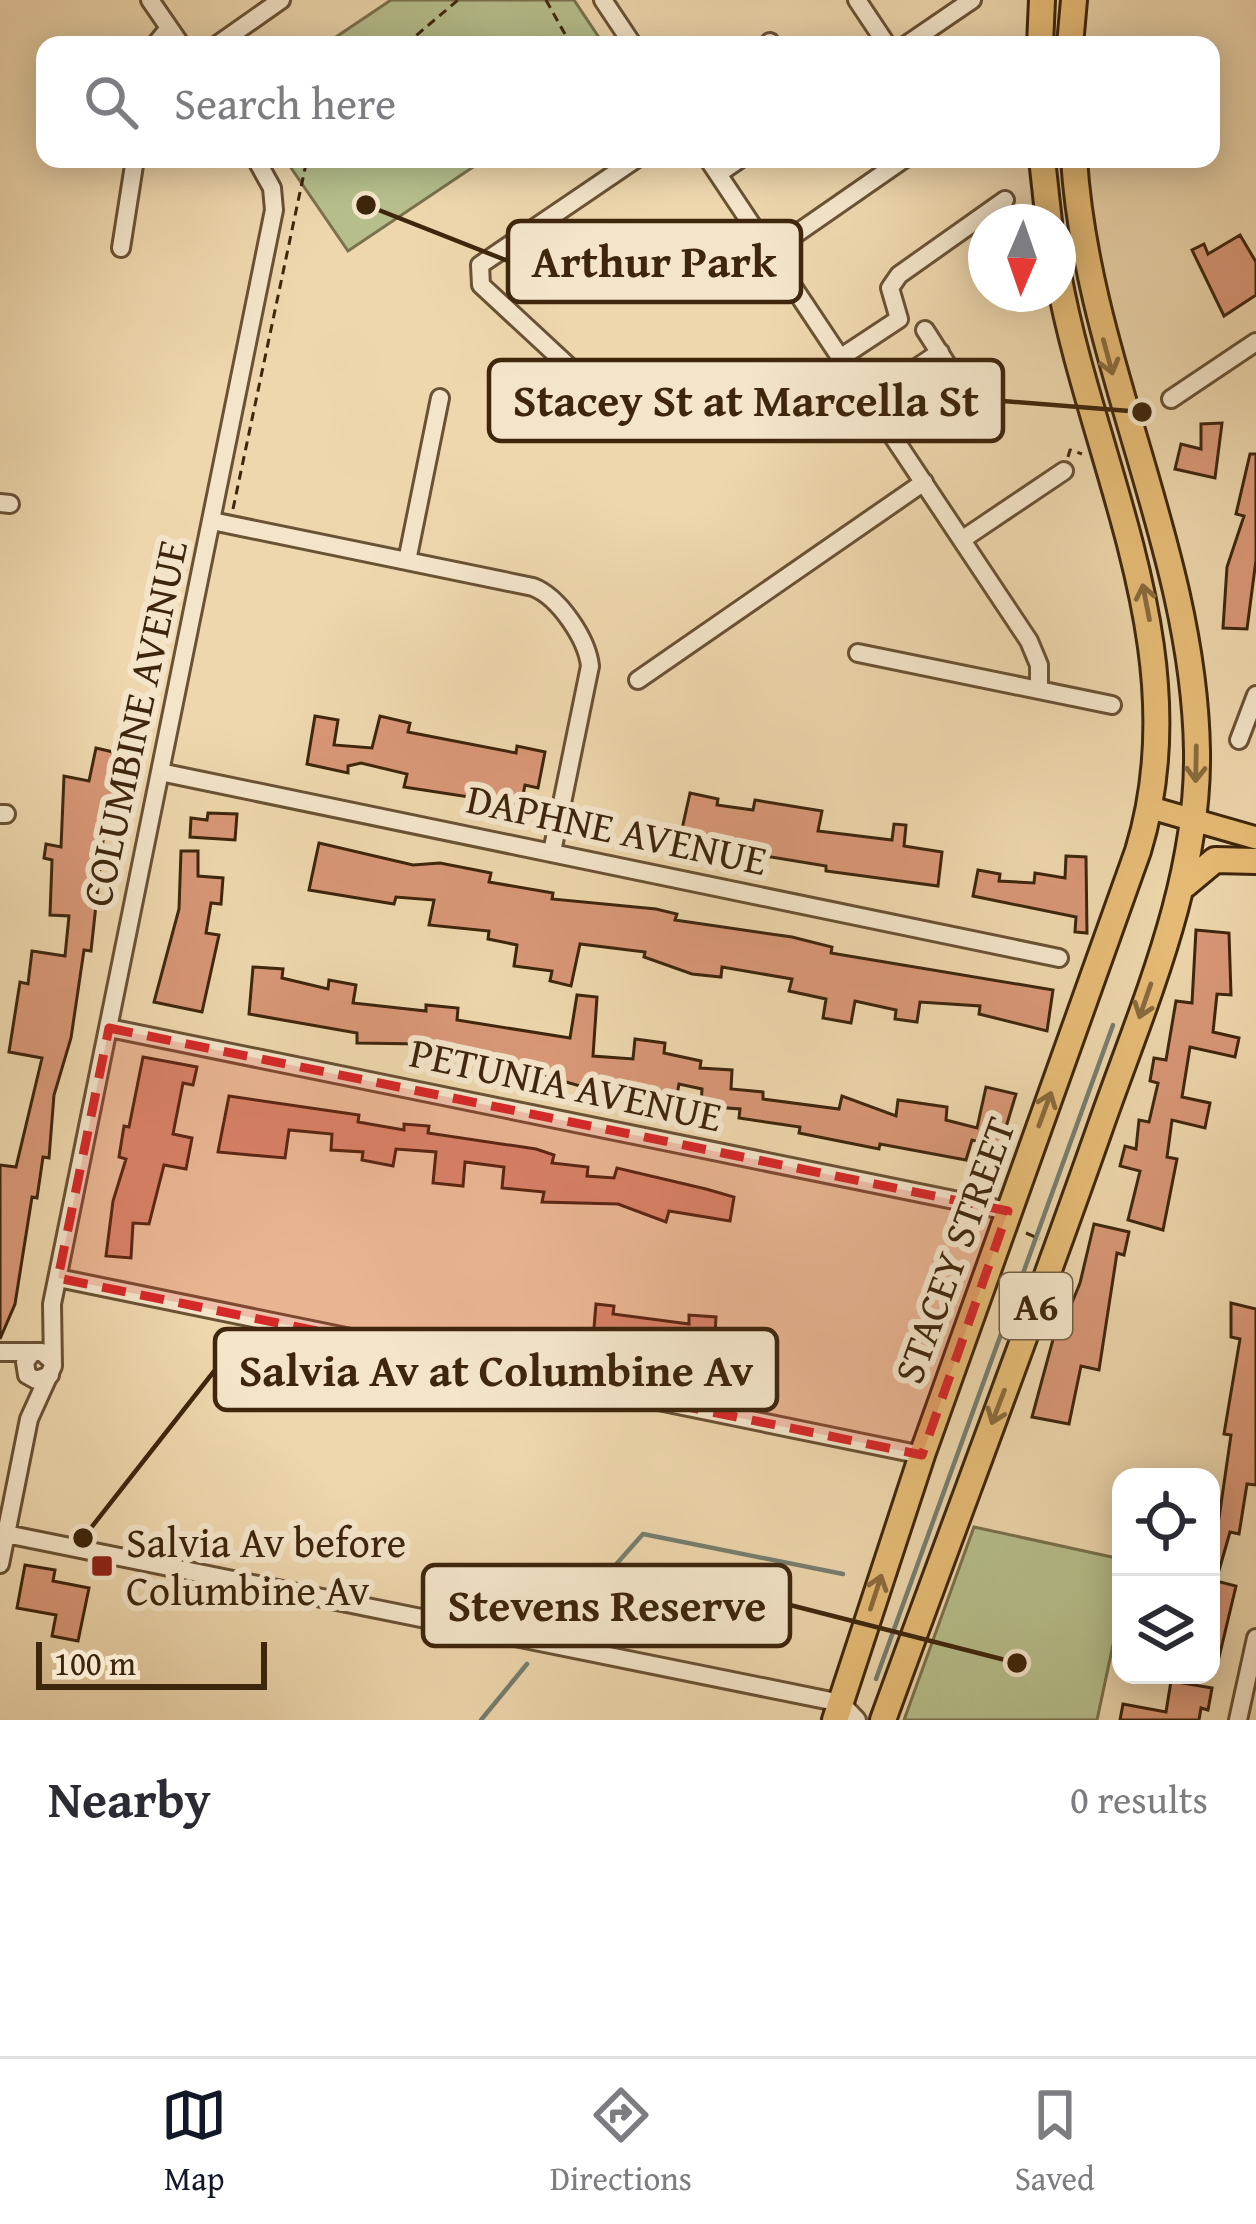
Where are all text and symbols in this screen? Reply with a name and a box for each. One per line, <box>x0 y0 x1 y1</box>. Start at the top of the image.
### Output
search box <box>36 36 1220 168</box>
icon: search <box>78 69 144 135</box>
text: Search here <box>174 70 396 135</box>
north arrow <box>968 204 1076 312</box>
callout: Arthur Park <box>508 221 801 302</box>
text: Arthur Park <box>532 228 777 293</box>
one-way arrow <box>1098 337 1120 375</box>
callout: Stacey St at Marcella St <box>489 360 1003 441</box>
text: Stacey St at Marcella St <box>513 367 979 432</box>
street label: COLUMBINE AVENUE <box>65 534 202 912</box>
one-way arrow <box>1133 583 1156 622</box>
one-way arrow <box>1185 743 1208 782</box>
street label: DAPHNE AVENUE <box>461 767 773 890</box>
one-way arrow <box>1133 981 1154 1018</box>
street label: PETUNIA AVENUE <box>405 1021 728 1146</box>
one-way arrow <box>1036 1091 1057 1128</box>
street label: STACEY STREET <box>877 1108 1030 1391</box>
road number: A6 <box>1000 1273 1072 1339</box>
callout: Salvia Av at Columbine Av <box>215 1329 777 1410</box>
text: Salvia Av at Columbine Av <box>239 1337 753 1402</box>
one-way arrow <box>985 1387 1007 1424</box>
map controls <box>1112 1468 1220 1684</box>
button: locate <box>1112 1468 1220 1576</box>
place label: Salvia Av before Columbine Av <box>126 1511 406 1620</box>
marker: Salvia Av before Columbine Av <box>89 1553 115 1579</box>
callout: Stevens Reserve <box>423 1565 790 1646</box>
text: Stevens Reserve <box>448 1572 766 1637</box>
one-way arrow <box>867 1574 889 1612</box>
button: layers <box>1112 1576 1220 1684</box>
scale bar <box>36 1636 267 1689</box>
text: 100 m <box>54 1639 136 1687</box>
text: Nearby <box>48 1761 211 1836</box>
text: 0 results <box>1070 1770 1208 1827</box>
tab: Map <box>161 2082 227 2202</box>
tab: Directions <box>550 2082 692 2202</box>
tab: Saved <box>1015 2082 1095 2202</box>

